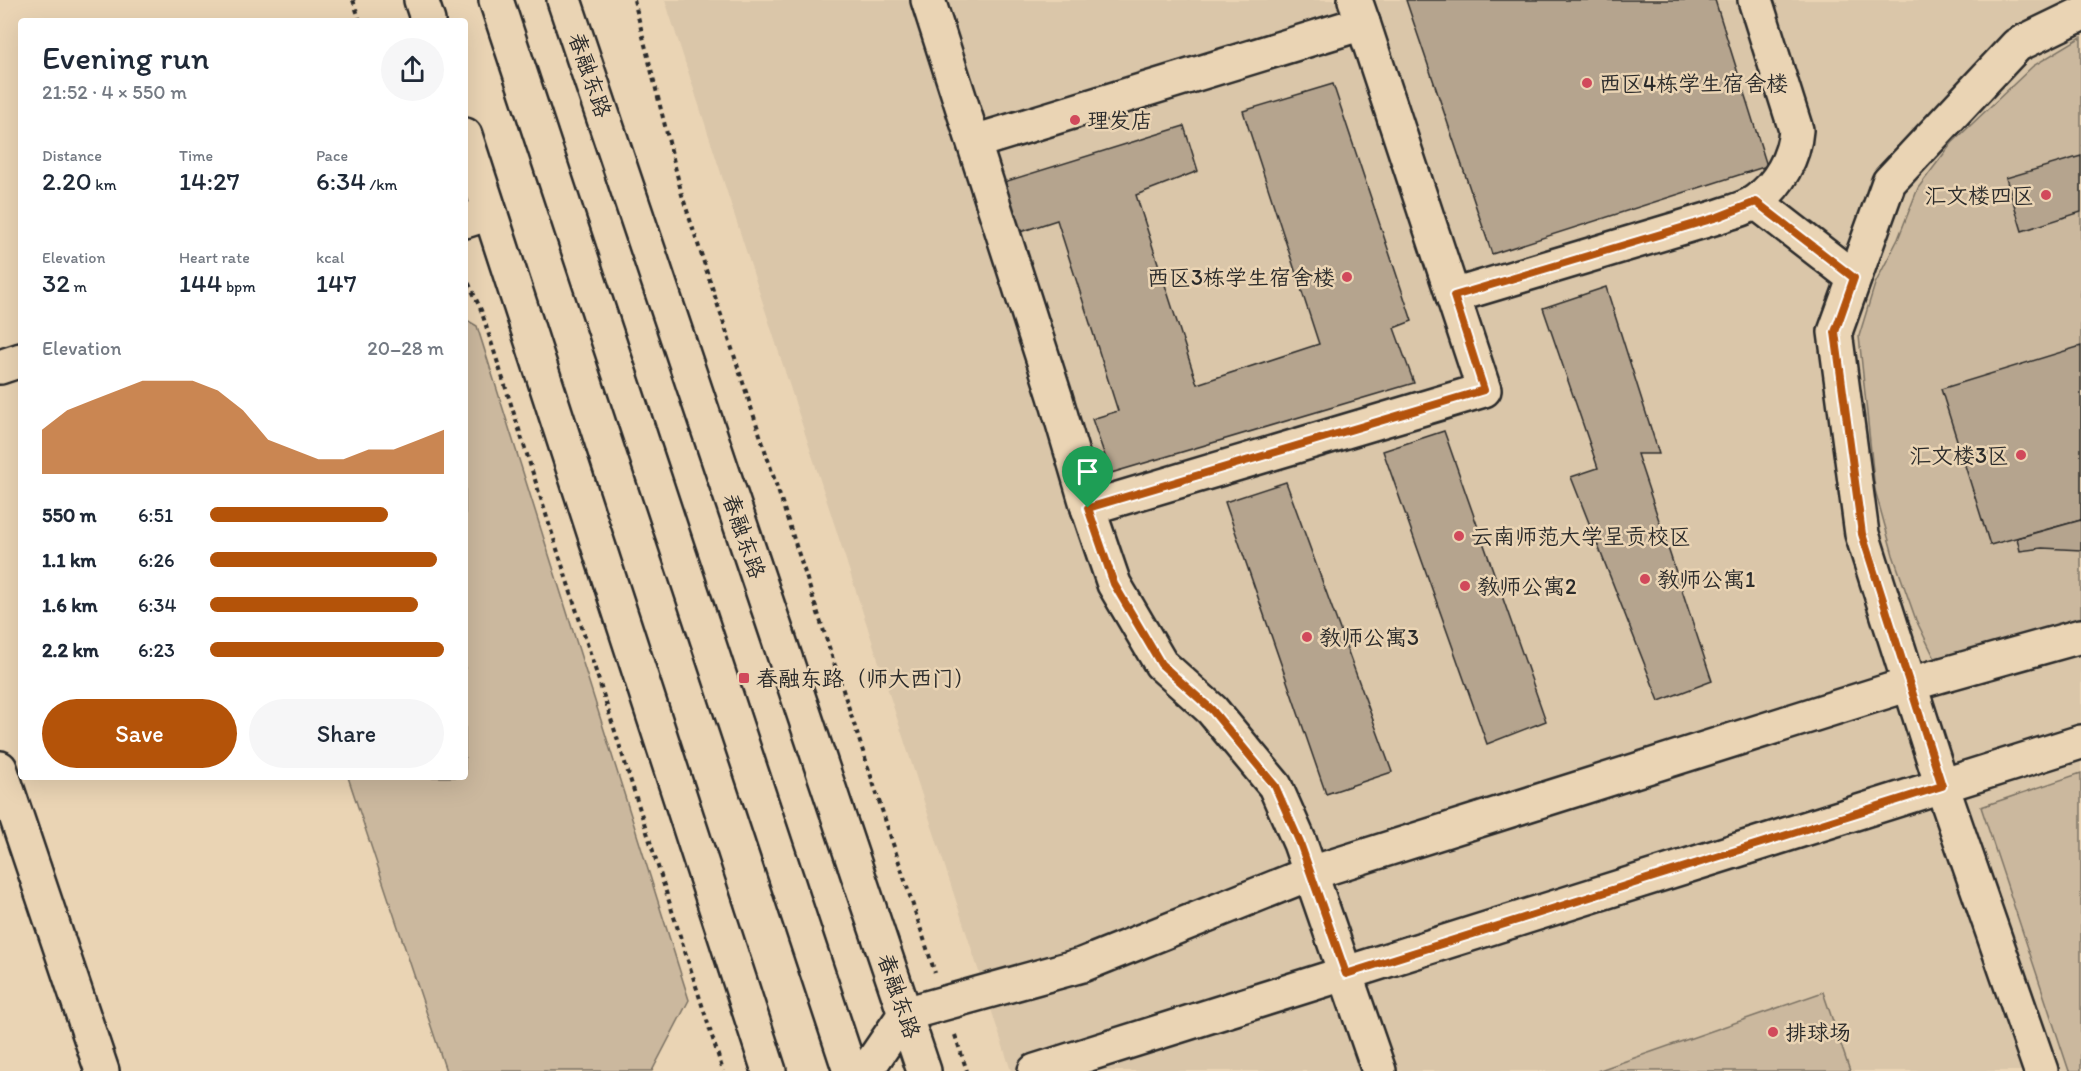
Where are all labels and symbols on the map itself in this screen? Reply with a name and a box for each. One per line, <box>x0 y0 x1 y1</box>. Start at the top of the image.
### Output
street label: 春融东路 <box>563 29 617 121</box>
place label: 西区4栋学生宿舍楼 <box>1599 70 1788 97</box>
marker: 西区4栋学生宿舍楼 <box>1580 76 1594 90</box>
place label: 理发店 <box>1087 107 1153 134</box>
marker: 理发店 <box>1068 113 1082 127</box>
place label: 汇文楼四区 <box>1924 182 2034 209</box>
marker: 汇文楼四区 <box>2039 188 2053 202</box>
place label: 西区3栋学生宿舍楼 <box>1147 264 1335 291</box>
marker: 西区3栋学生宿舍楼 <box>1340 270 1354 284</box>
place label: 汇文楼3区 <box>1909 442 2009 469</box>
pin <box>1062 446 1113 508</box>
marker: 汇文楼3区 <box>2014 448 2028 462</box>
street label: 春融东路 <box>717 490 771 582</box>
place label: 云南师范大学呈贡校区 <box>1471 523 1691 550</box>
marker: 云南师范大学呈贡校区 <box>1452 529 1466 543</box>
place label: 教师公寓1 <box>1657 566 1755 593</box>
marker: 教师公寓1 <box>1638 572 1652 586</box>
place label: 教师公寓2 <box>1477 573 1577 600</box>
marker: 教师公寓2 <box>1458 579 1472 593</box>
place label: 教师公寓3 <box>1319 624 1419 651</box>
marker: 教师公寓3 <box>1300 630 1314 644</box>
place label: 春融东路（师大西门） <box>756 665 976 692</box>
marker: 春融东路（师大西门） <box>737 671 751 685</box>
street label: 春融东路 <box>872 950 926 1042</box>
place label: 排球场 <box>1785 1019 1851 1046</box>
marker: 排球场 <box>1766 1025 1780 1039</box>

